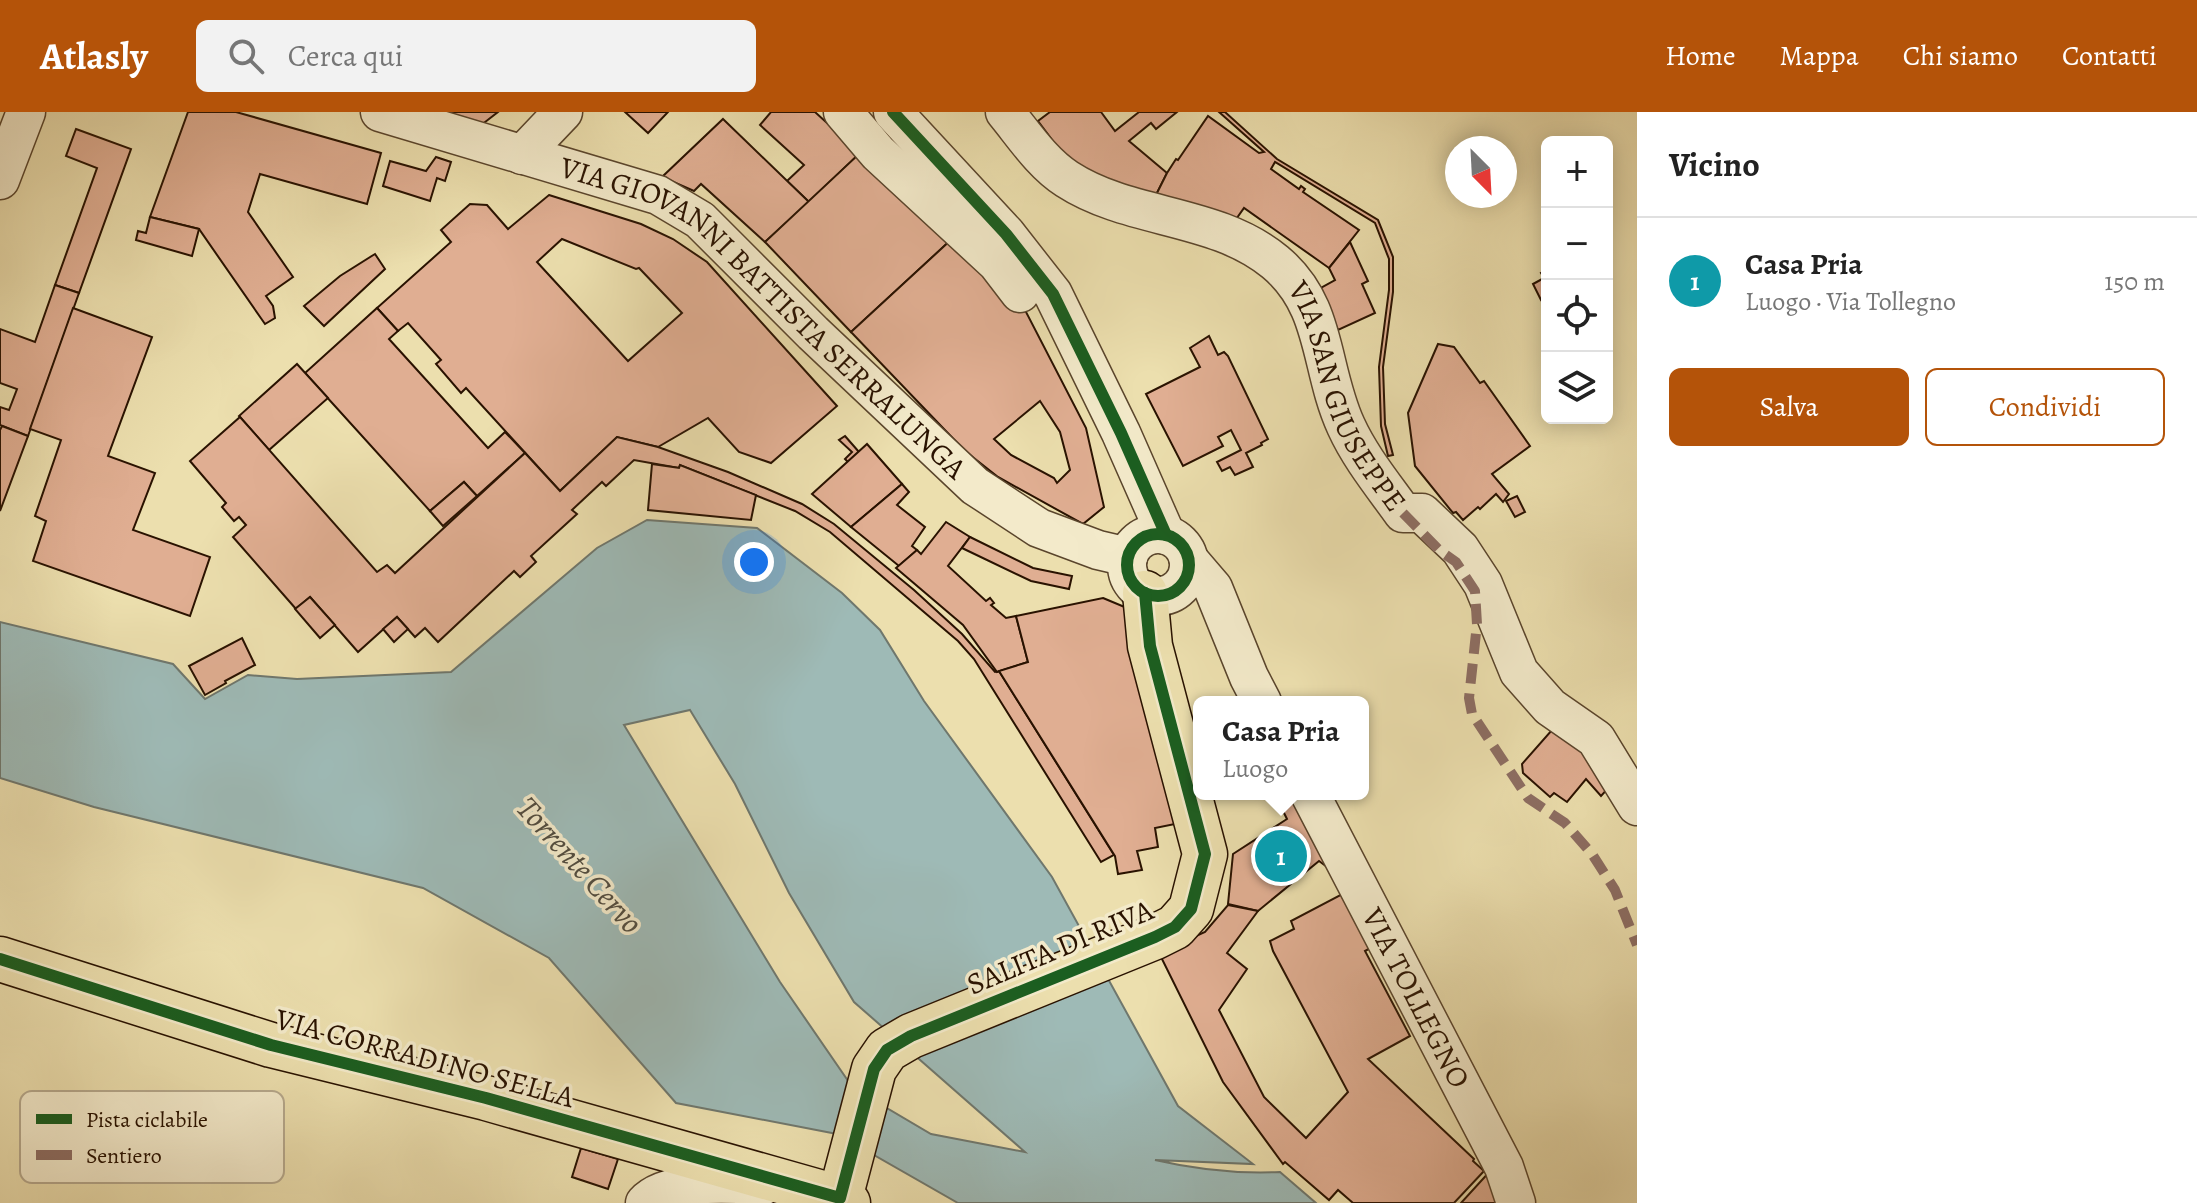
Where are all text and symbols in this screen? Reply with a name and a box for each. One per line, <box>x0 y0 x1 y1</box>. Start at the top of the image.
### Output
search box <box>196 20 756 92</box>
text: Atlasly <box>40 30 148 82</box>
icon: search <box>224 34 268 78</box>
text: Cerca qui <box>288 36 403 76</box>
text: Home <box>1665 37 1736 75</box>
text: Mappa <box>1780 37 1859 75</box>
text: Chi siamo <box>1903 37 2018 75</box>
text: Contatti <box>2062 37 2157 75</box>
north arrow <box>1445 136 1517 208</box>
map controls <box>1541 136 1613 424</box>
button: + <box>1541 136 1613 208</box>
text: Vicino <box>1669 141 1760 188</box>
street label: VIA GIOVANNI BATTISTA SERRALUNGA <box>554 147 975 488</box>
button: − <box>1541 208 1613 280</box>
text: Casa Pria <box>1745 244 1863 284</box>
text: 1 <box>1690 264 1700 299</box>
text: 150 m <box>2104 264 2165 299</box>
street label: VIA SAN GIUSEPPE <box>1279 272 1415 520</box>
button: locate <box>1541 280 1613 352</box>
text: Luogo · Via Tollegno <box>1745 284 1956 319</box>
button: layers <box>1541 352 1613 424</box>
button: Salva <box>1669 368 1909 446</box>
button: Condividi <box>1925 368 2165 446</box>
your location <box>734 542 774 582</box>
popup <box>1193 696 1369 800</box>
text: Casa Pria <box>1222 711 1340 751</box>
text: Luogo <box>1222 751 1288 786</box>
water label: Torrente Cervo <box>507 787 653 943</box>
pin: 1 <box>1255 826 1307 886</box>
street label: SALITA DI RIVA <box>961 890 1160 1004</box>
street label: VIA TOLLEGNO <box>1352 900 1480 1095</box>
street label: VIA CORRADINO SELLA <box>270 999 579 1117</box>
legend <box>20 1091 284 1183</box>
text: Pista ciclabile <box>86 1105 208 1135</box>
text: Sentiero <box>86 1141 162 1171</box>

